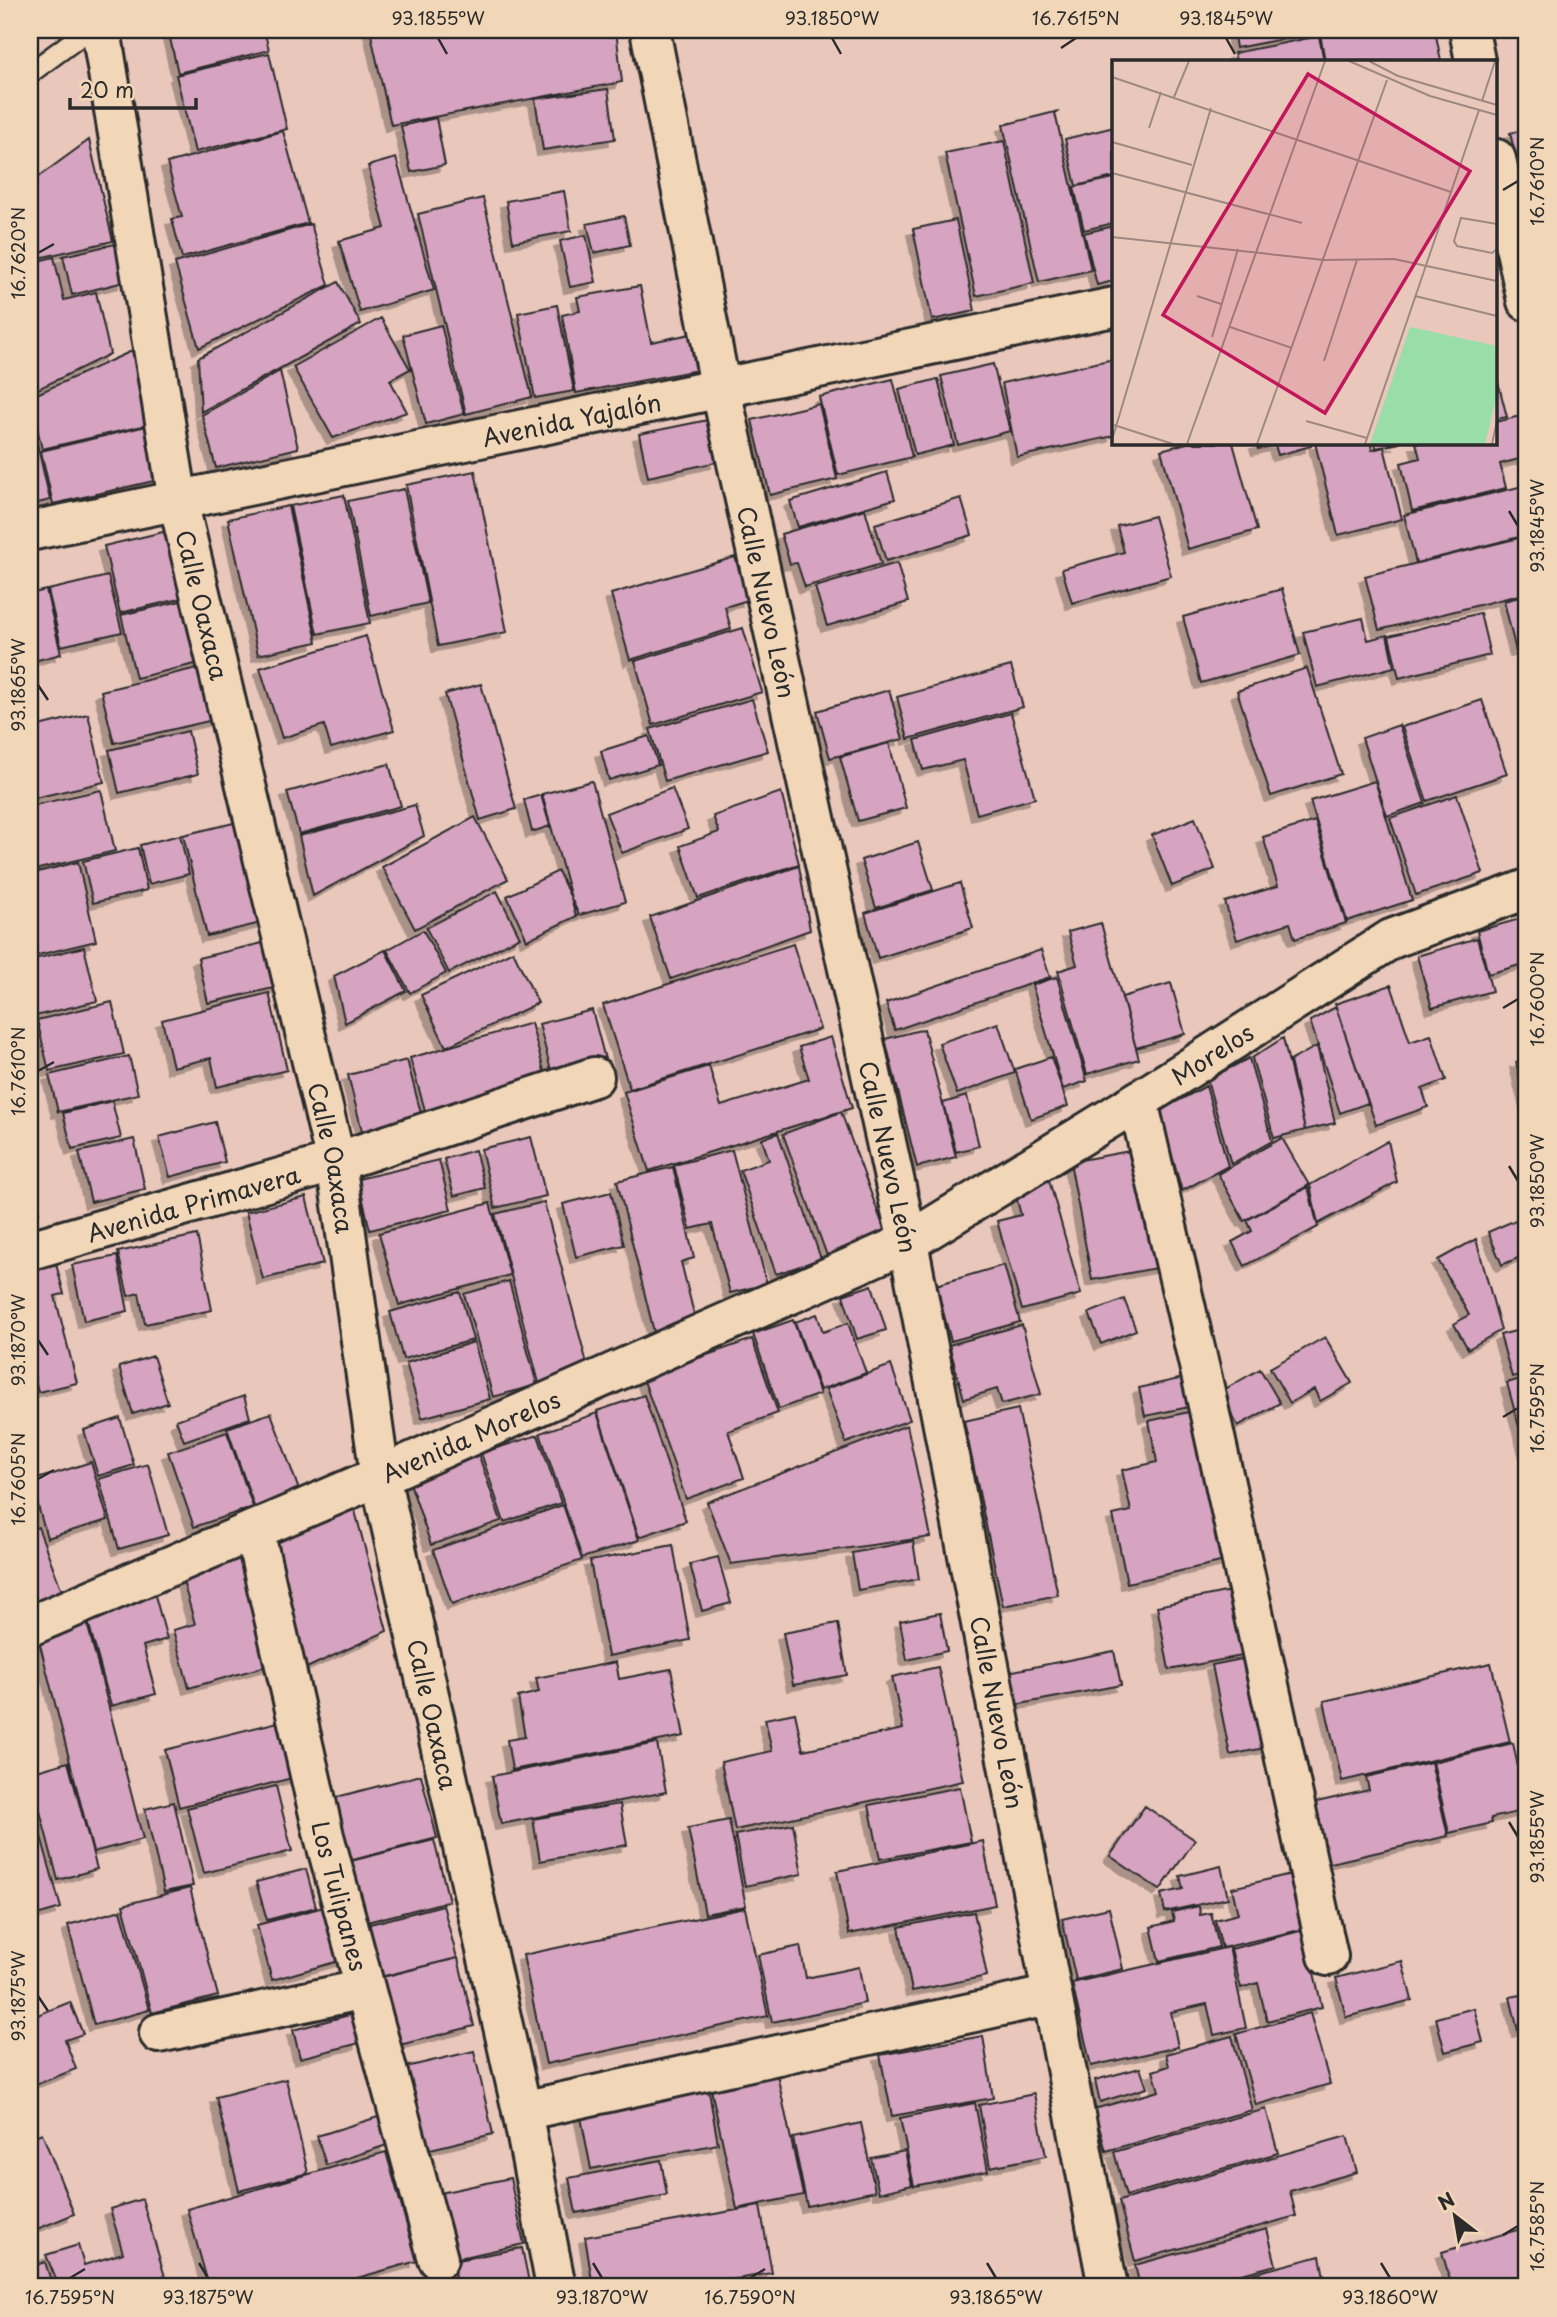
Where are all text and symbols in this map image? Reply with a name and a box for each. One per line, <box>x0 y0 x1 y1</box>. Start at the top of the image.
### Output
text: 93.1855°W <box>391 4 485 31</box>
text: 93.1850°W <box>785 4 880 31</box>
text: 16.7615°N <box>1032 4 1120 31</box>
text: 93.1845°W <box>1179 4 1273 31</box>
inset map <box>1112 60 1498 444</box>
scale bar <box>70 66 196 110</box>
text: 20 m <box>80 73 134 105</box>
text: 16.7610°N <box>1523 136 1550 226</box>
text: 16.7620°N <box>4 207 31 299</box>
street label: Avenida Yajalón <box>479 383 664 455</box>
text: 93.1845°W <box>1523 479 1550 573</box>
street label: Calle Nuevo León <box>729 503 806 701</box>
street label: Calle Oaxaca <box>167 526 238 684</box>
text: 93.1865°W <box>4 638 31 732</box>
text: 16.7600°N <box>1523 951 1550 1047</box>
street label: Morelos <box>1164 1014 1260 1093</box>
text: 16.7610°N <box>4 1026 31 1116</box>
street label: Calle Nuevo León <box>851 1057 928 1256</box>
street label: Calle Oaxaca <box>300 1078 364 1236</box>
text: 93.1850°W <box>1523 1133 1550 1228</box>
street label: Avenida Primavera <box>83 1155 305 1251</box>
text: 93.1870°W <box>4 1293 31 1386</box>
text: 16.7595°N <box>1523 1363 1550 1453</box>
street label: Avenida Morelos <box>376 1380 566 1491</box>
text: 16.7605°N <box>4 1432 31 1526</box>
street label: Calle Nuevo León <box>962 1613 1034 1812</box>
street label: Calle Oaxaca <box>399 1635 468 1793</box>
text: 93.1855°W <box>1523 1790 1550 1884</box>
street label: Los Tulipanes <box>303 1817 378 1975</box>
text: 93.1875°W <box>4 1950 31 2041</box>
north arrow <box>1420 2180 1490 2250</box>
text: 16.7585°N <box>1523 2181 1550 2271</box>
text: N <box>1432 2185 1459 2216</box>
text: 16.7595°N <box>25 2283 115 2310</box>
text: 93.1875°W <box>163 2283 254 2310</box>
text: 93.1870°W <box>556 2283 649 2310</box>
text: 16.7590°N <box>704 2283 796 2310</box>
text: 93.1865°W <box>949 2283 1043 2310</box>
text: 93.1860°W <box>1342 2283 1438 2310</box>

